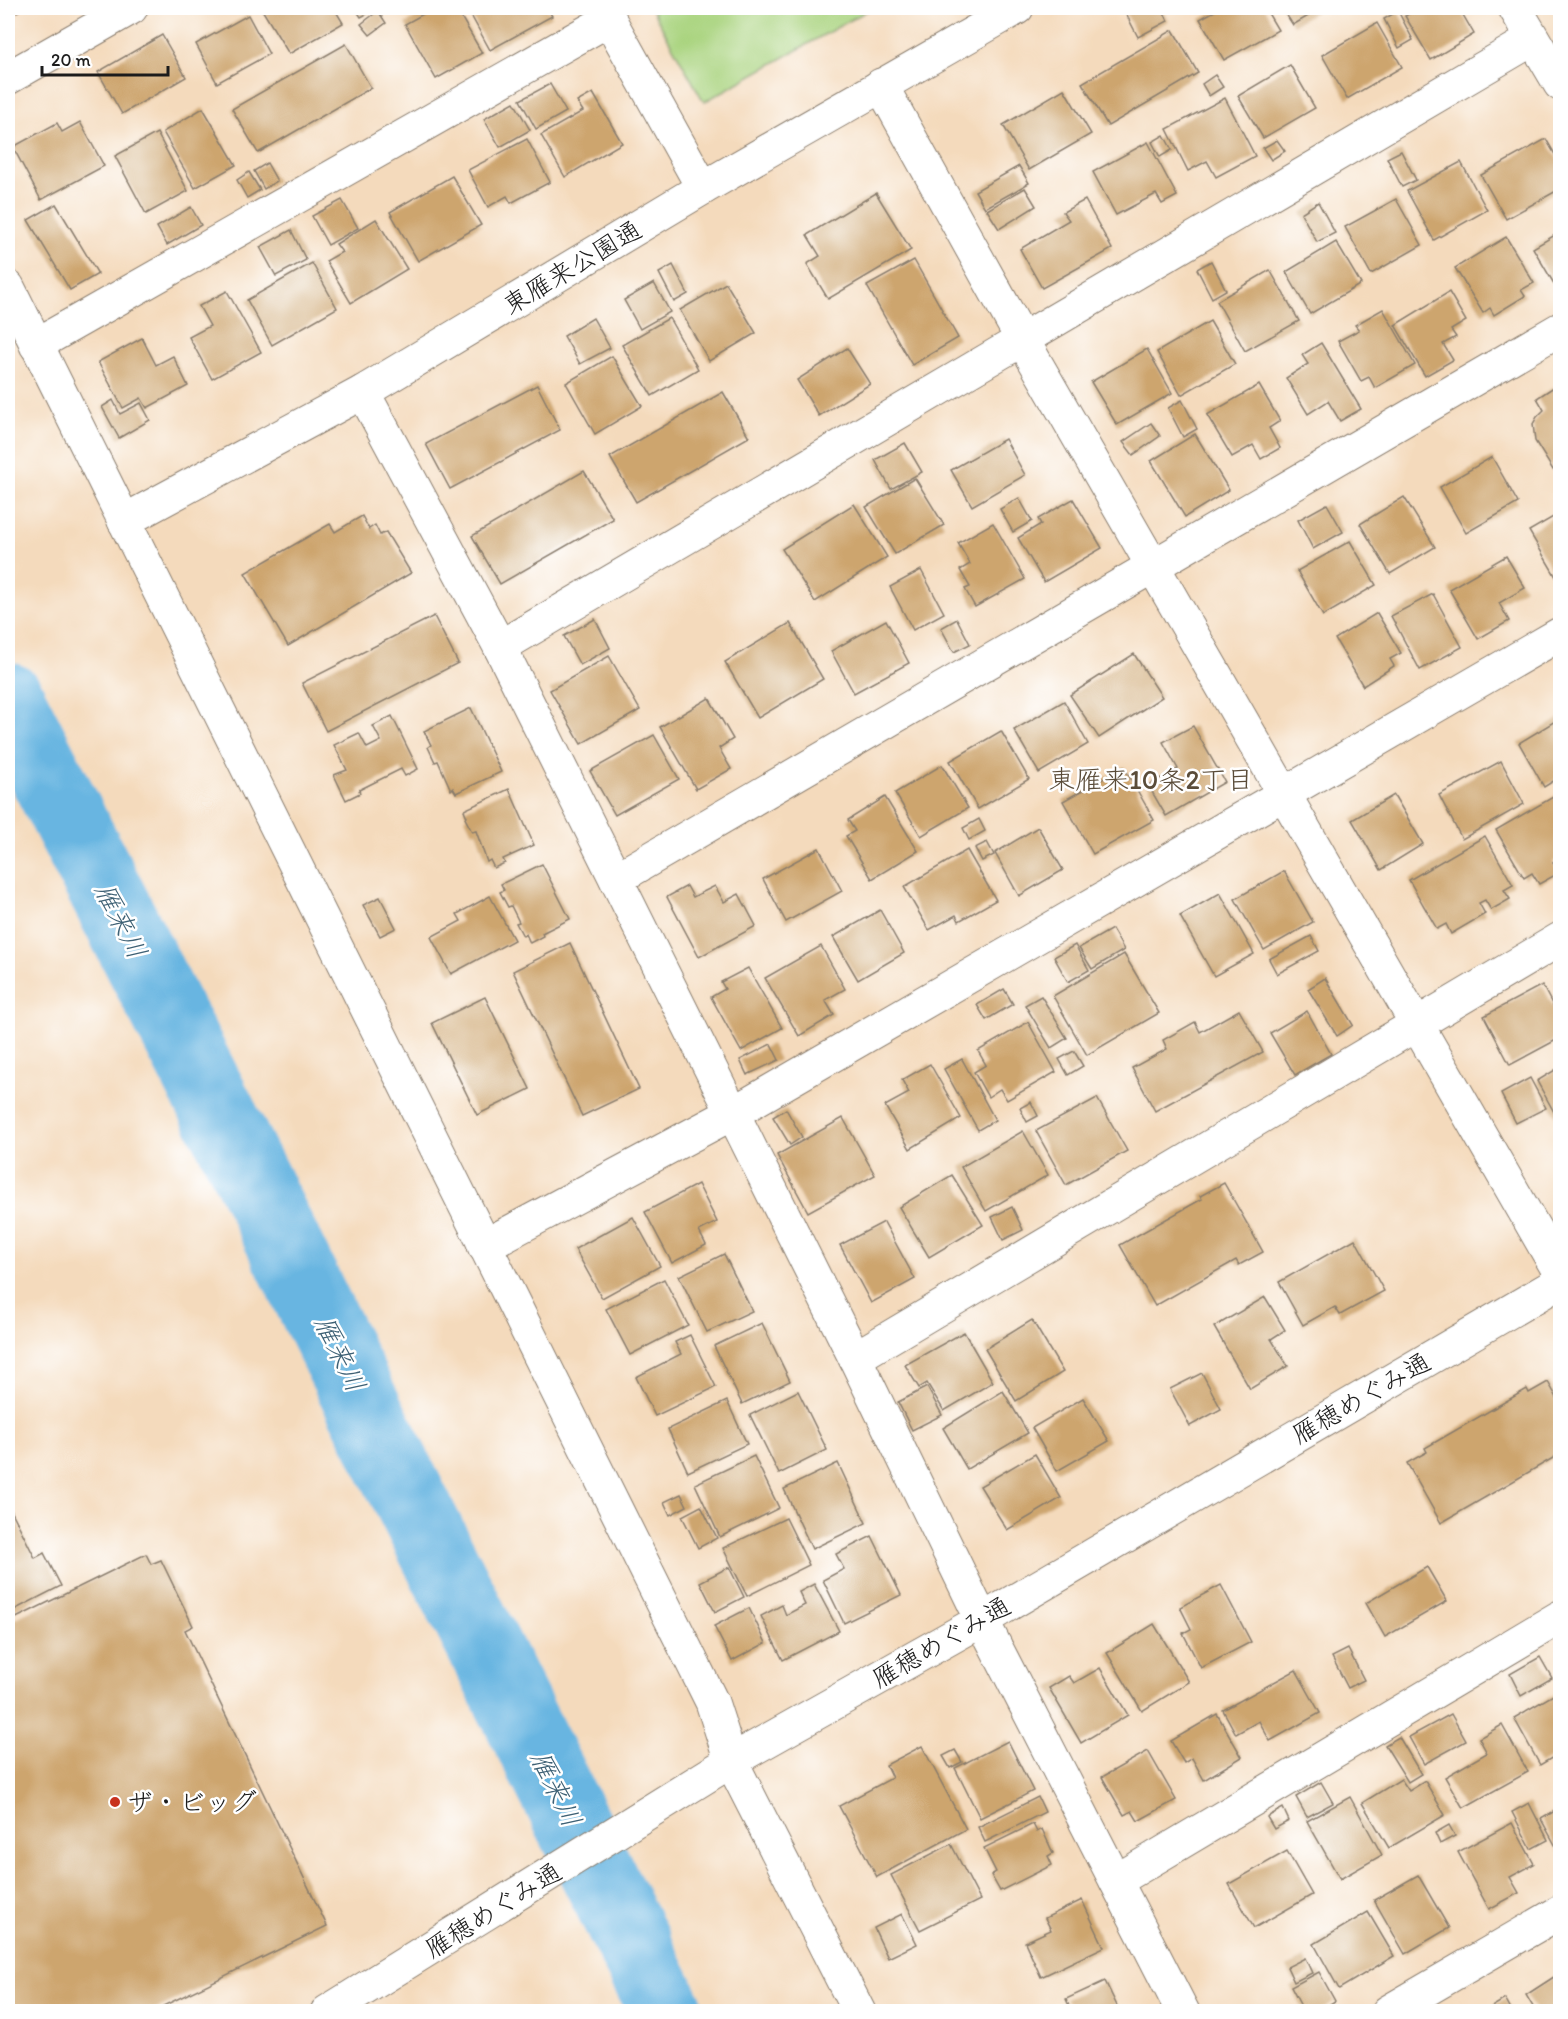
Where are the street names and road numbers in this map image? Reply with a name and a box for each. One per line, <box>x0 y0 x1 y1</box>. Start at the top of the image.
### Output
street label: 東雁来公園通 <box>497 213 647 321</box>
street label: 雁穂めぐみ通 <box>1286 1345 1436 1451</box>
street label: 雁穂めぐみ通 <box>866 1589 1016 1695</box>
street label: 雁穂めぐみ通 <box>419 1855 567 1965</box>

